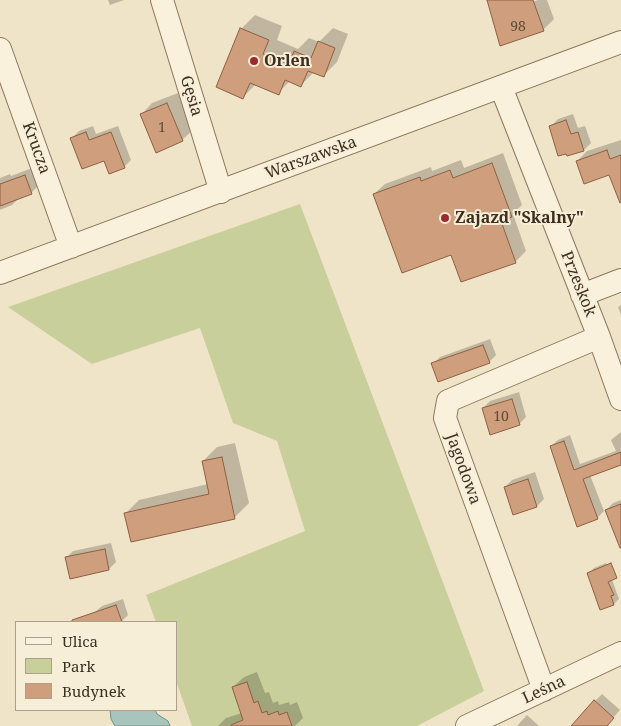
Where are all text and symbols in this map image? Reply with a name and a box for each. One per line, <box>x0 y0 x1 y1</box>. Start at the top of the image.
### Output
house number: 98 <box>510 19 526 35</box>
place label: Orlen <box>264 51 310 71</box>
marker: Orlen <box>248 55 260 67</box>
street label: Gęsia <box>176 73 206 119</box>
street label: Krucza <box>18 119 54 177</box>
house number: 1 <box>158 120 166 136</box>
street label: Warszawska <box>263 133 359 183</box>
place label: Zajazd "Skalny" <box>455 208 584 228</box>
marker: Zajazd "Skalny" <box>439 212 451 224</box>
street label: Przeskok <box>556 249 600 319</box>
house number: 10 <box>493 409 509 425</box>
street label: Jagodowa <box>441 431 485 507</box>
legend <box>15 621 178 711</box>
text: Ulica <box>62 631 98 651</box>
text: Park <box>62 656 95 676</box>
street label: Leśna <box>520 672 568 708</box>
text: Budynek <box>62 681 126 701</box>

